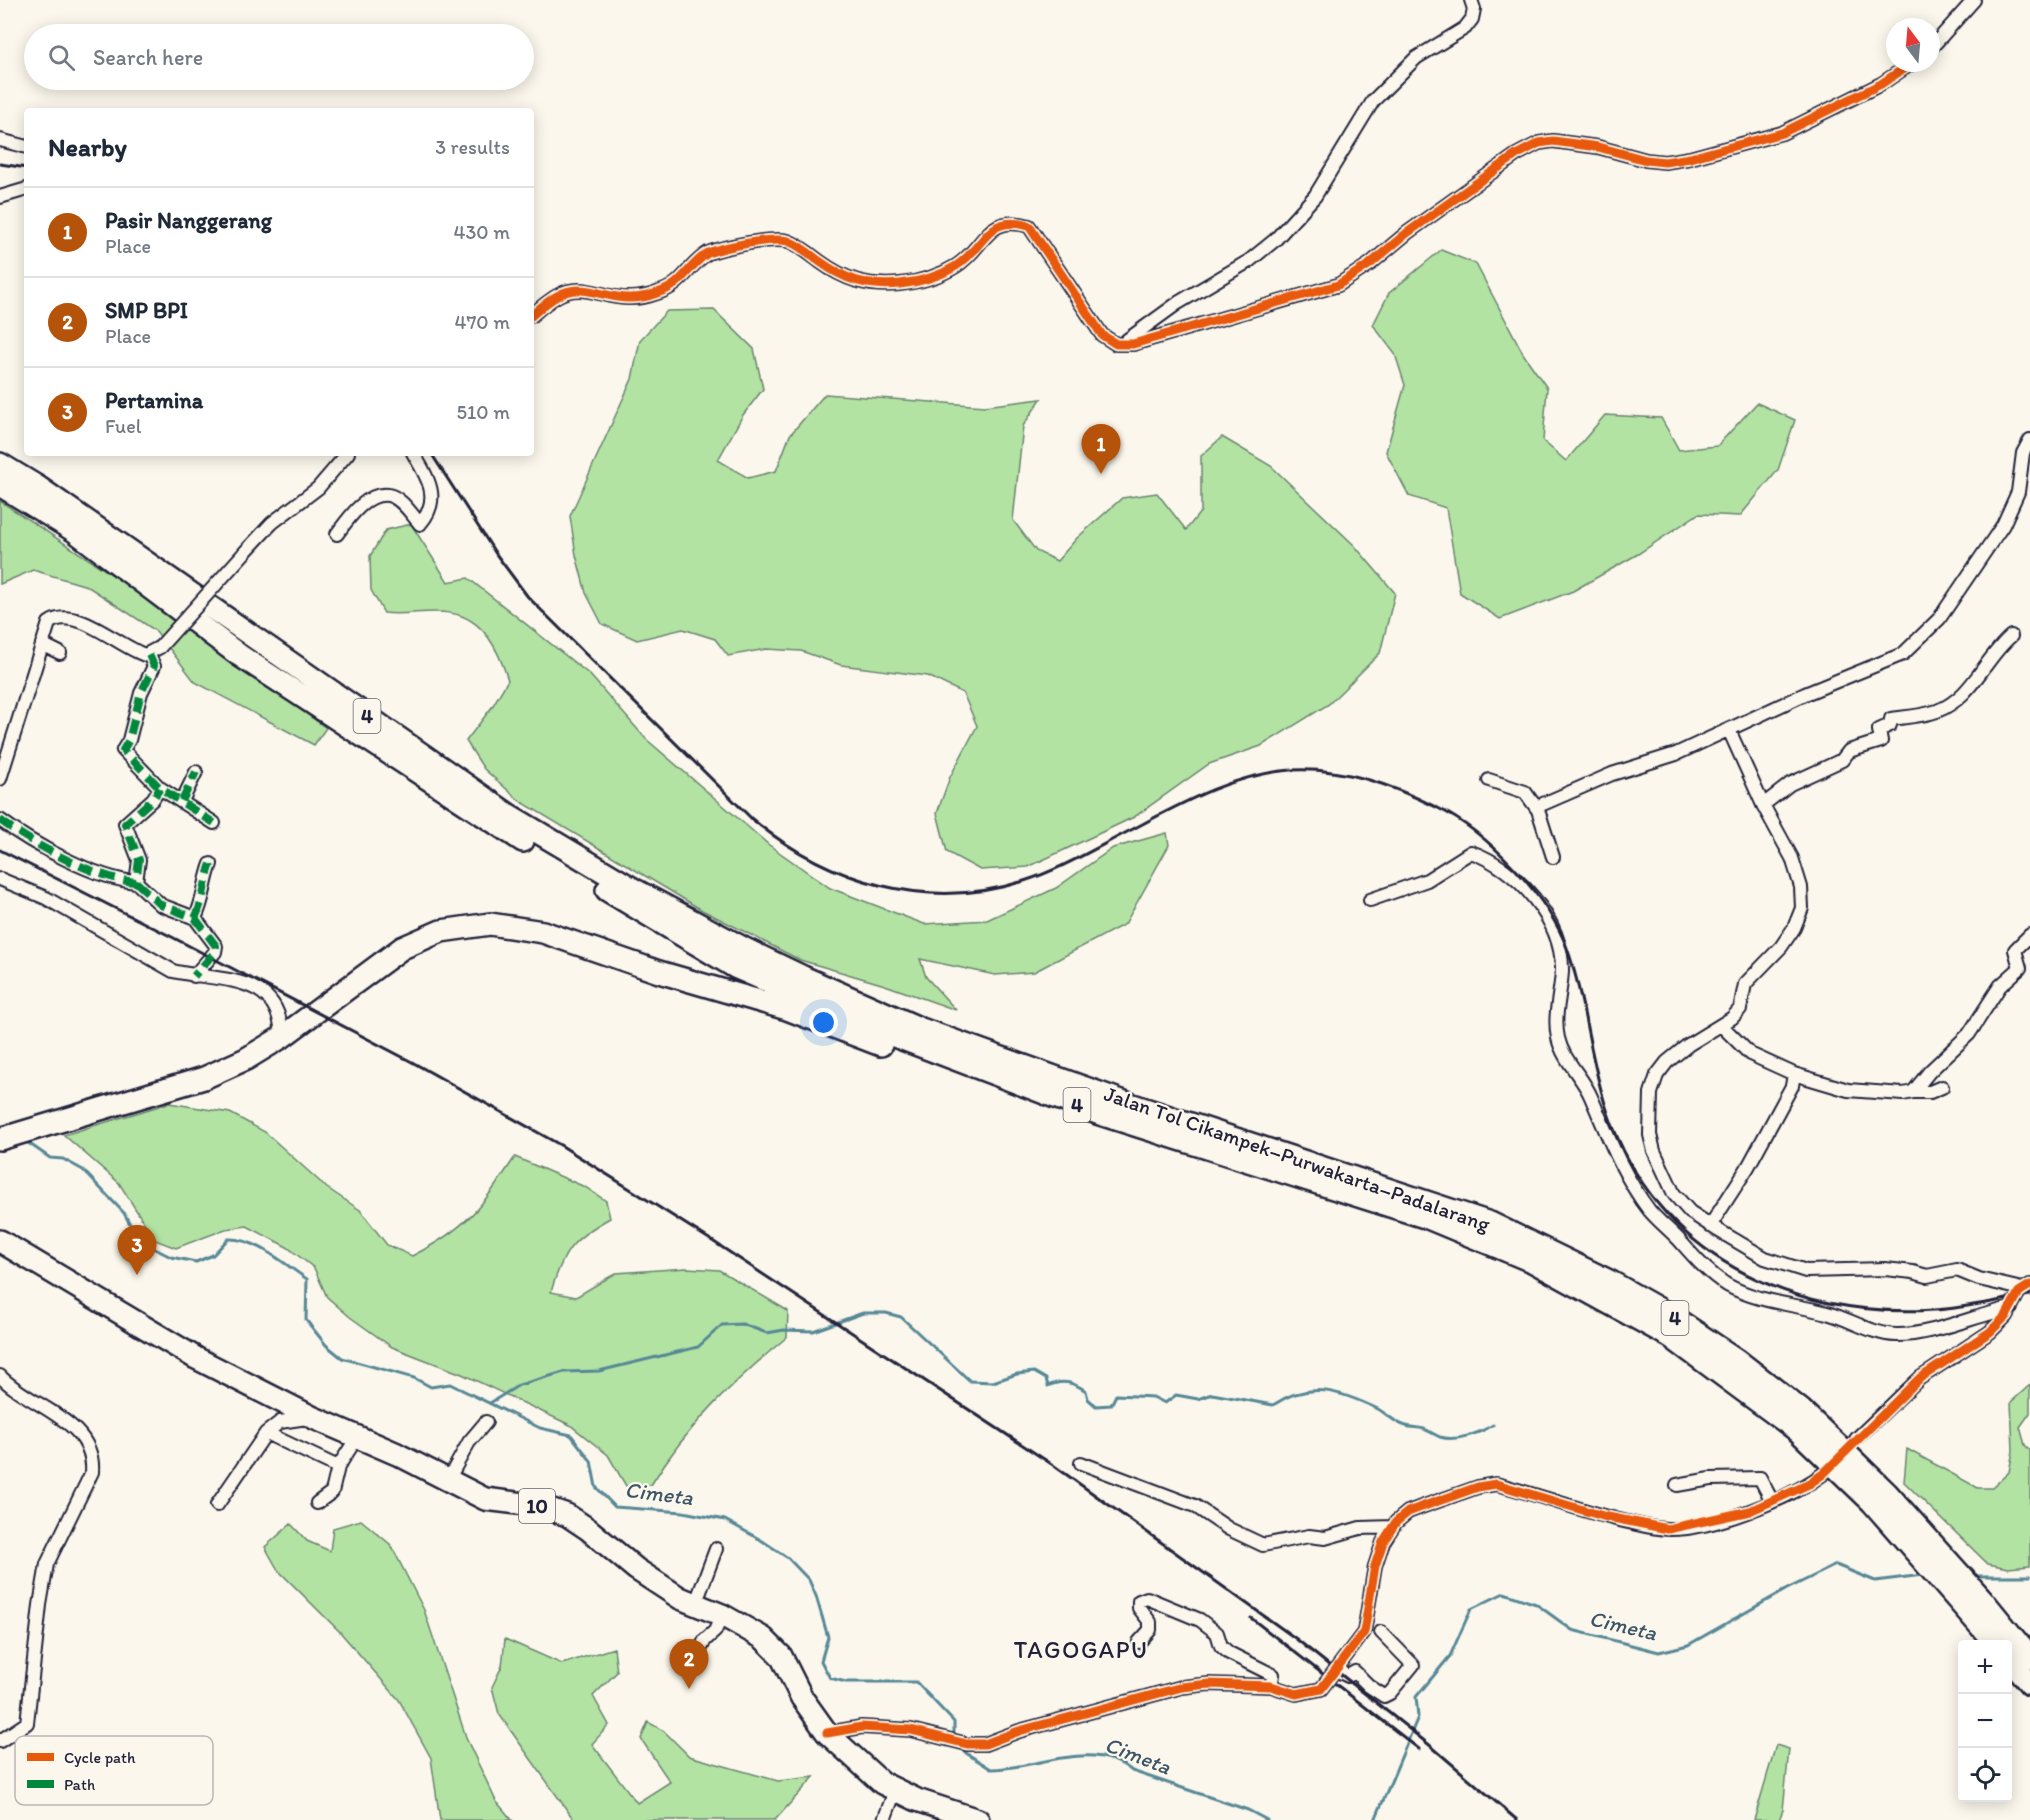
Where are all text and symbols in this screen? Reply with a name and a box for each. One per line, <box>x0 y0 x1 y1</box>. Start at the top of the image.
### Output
north arrow <box>1886 18 1940 72</box>
search box <box>24 24 534 90</box>
icon: search <box>45 41 78 74</box>
text: Search here <box>93 44 203 71</box>
text: Nearby <box>48 131 127 163</box>
text: 3 results <box>435 135 510 159</box>
text: Pasir Nanggerang <box>105 207 272 234</box>
text: 1 <box>63 220 72 244</box>
text: 430 m <box>453 220 510 244</box>
text: Place <box>105 234 151 258</box>
text: SMP BPI <box>105 297 188 324</box>
text: 2 <box>62 310 73 334</box>
text: 470 m <box>454 310 510 334</box>
text: Place <box>105 324 151 348</box>
text: Pertamina <box>105 387 203 414</box>
text: 3 <box>62 400 73 424</box>
text: 510 m <box>457 400 510 424</box>
text: Fuel <box>105 414 141 438</box>
pin: 1 <box>1082 424 1120 474</box>
road number: 4 <box>354 699 380 733</box>
your location <box>809 1008 838 1037</box>
street label: Jalan Tol Cikampek–Purwakarta–Padalarang <box>1101 1081 1494 1237</box>
road number: 4 <box>1064 1088 1090 1122</box>
pin: 3 <box>118 1226 156 1275</box>
road number: 4 <box>1662 1301 1688 1335</box>
water label: Cimeta <box>623 1476 695 1511</box>
road number: 10 <box>519 1489 555 1523</box>
water label: Cimeta <box>1587 1605 1660 1646</box>
district label: TAGOGAPU <box>1014 1635 1148 1664</box>
pin: 2 <box>670 1640 708 1689</box>
map controls <box>1958 1640 2012 1802</box>
button: + <box>1958 1640 2012 1694</box>
button: − <box>1958 1694 2012 1748</box>
water label: Cimeta <box>1101 1731 1175 1781</box>
legend <box>15 1736 213 1805</box>
text: Cycle path <box>64 1748 136 1767</box>
button: locate <box>1958 1748 2012 1802</box>
text: Path <box>64 1775 95 1794</box>

